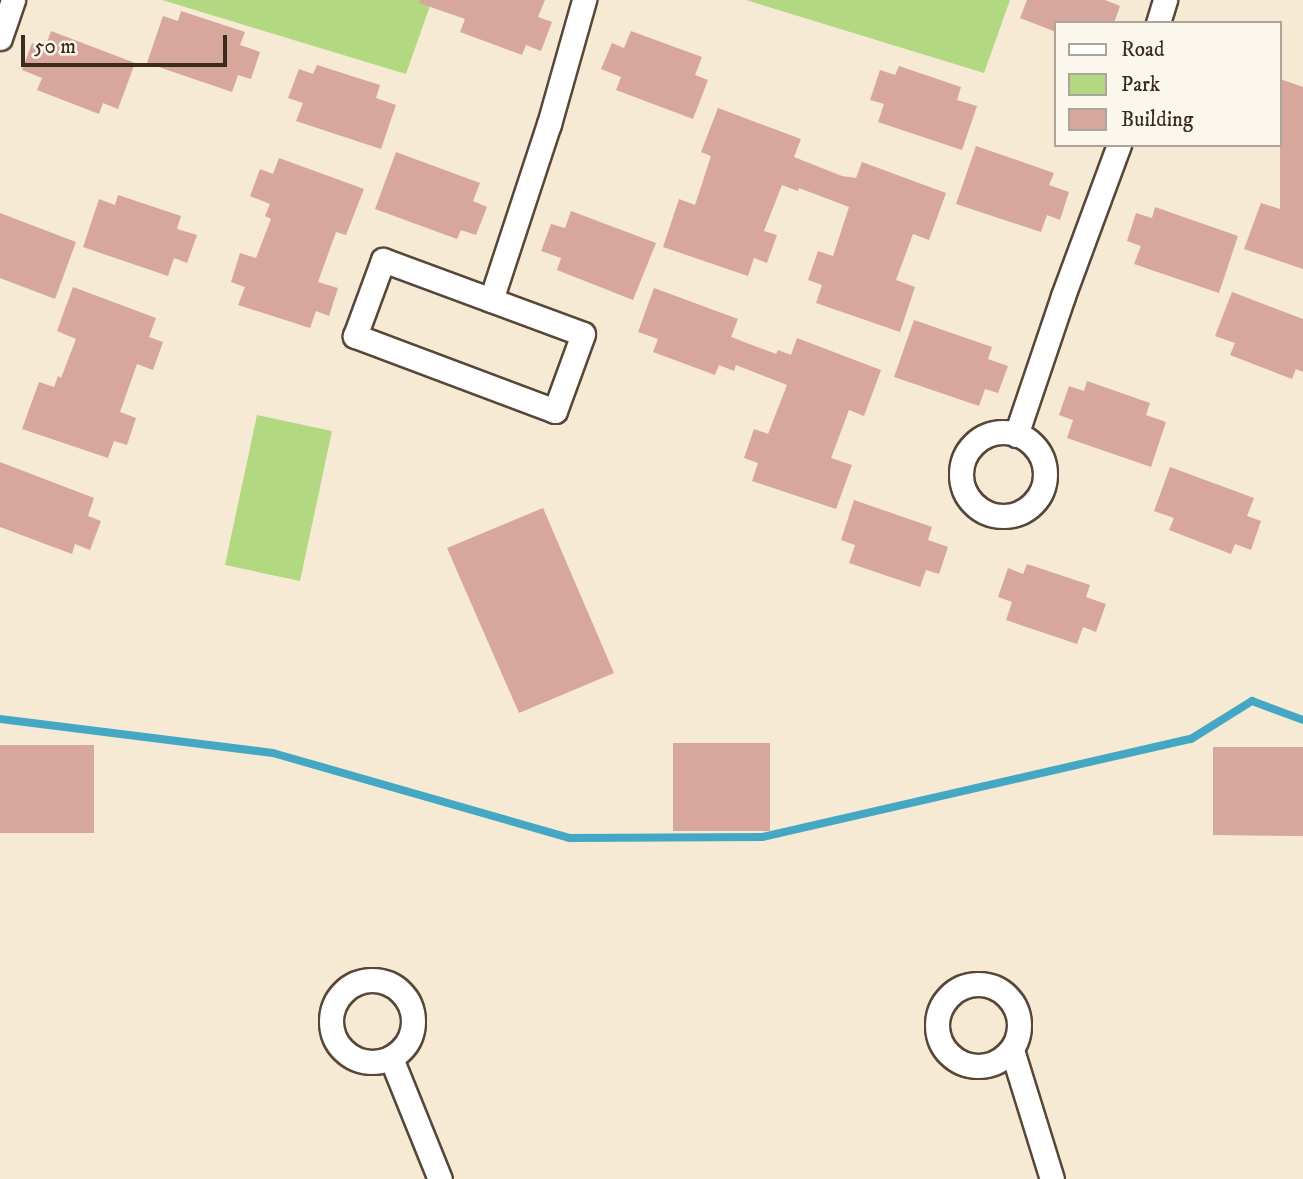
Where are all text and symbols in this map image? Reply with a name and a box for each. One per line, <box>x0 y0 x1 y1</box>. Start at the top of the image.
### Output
scale bar <box>24 21 231 65</box>
legend <box>1054 21 1282 147</box>
text: 50 m <box>34 34 76 60</box>
text: Road <box>1121 37 1165 63</box>
text: Park <box>1121 72 1160 98</box>
text: Building <box>1121 107 1193 133</box>

